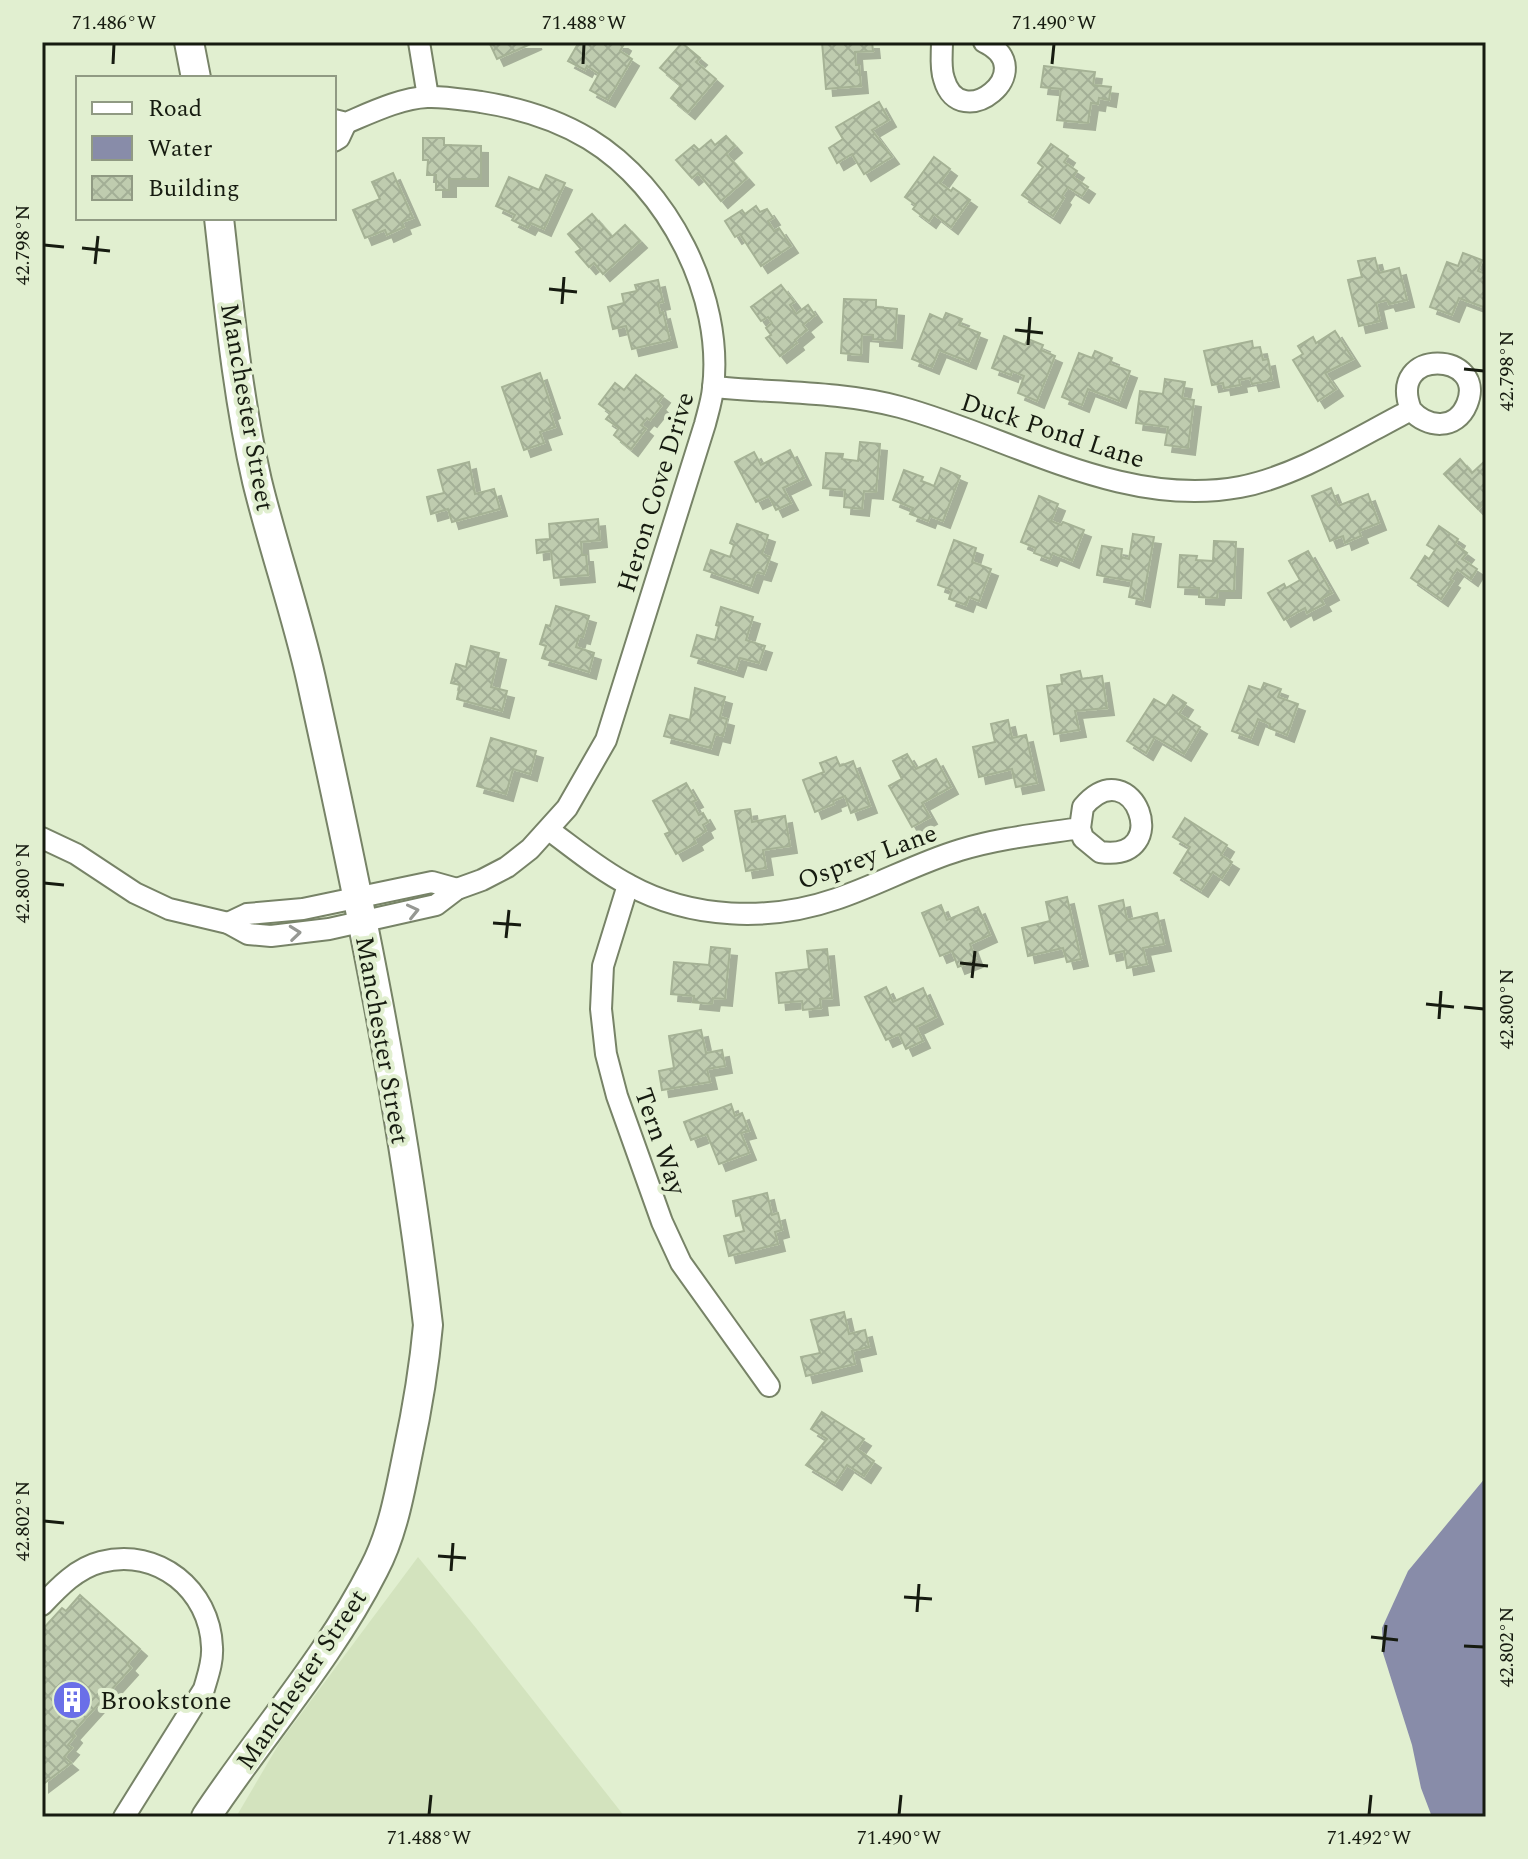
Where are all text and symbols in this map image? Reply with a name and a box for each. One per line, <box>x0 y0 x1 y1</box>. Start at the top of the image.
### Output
text: 71.486°W <box>72 8 157 38</box>
text: 71.488°W <box>542 8 627 38</box>
text: 71.490°W <box>1012 8 1097 38</box>
legend <box>76 76 336 220</box>
text: Road <box>148 91 202 127</box>
text: Water <box>148 131 212 167</box>
text: Building <box>148 171 240 207</box>
text: 42.798°N <box>8 205 38 285</box>
street label: Manchester Street <box>209 300 285 514</box>
text: 42.798°N <box>1492 331 1522 411</box>
street label: Duck Pond Lane <box>956 382 1150 480</box>
street label: Heron Cove Drive <box>606 387 705 597</box>
street label: Osprey Lane <box>792 813 943 901</box>
text: 42.800°N <box>8 843 38 923</box>
one-way arrow <box>405 903 419 920</box>
one-way arrow <box>289 925 302 942</box>
street label: Manchester Street <box>344 933 420 1147</box>
text: 42.800°N <box>1492 969 1522 1049</box>
street label: Tern Way <box>623 1082 697 1202</box>
text: 42.802°N <box>8 1481 38 1561</box>
street label: Manchester Street <box>226 1581 377 1778</box>
text: 42.802°N <box>1492 1607 1522 1687</box>
building icon: Brookstone <box>51 1679 93 1721</box>
place label: Brookstone <box>100 1681 232 1721</box>
text: 71.488°W <box>387 1823 472 1853</box>
text: 71.490°W <box>857 1823 942 1853</box>
text: 71.492°W <box>1327 1823 1412 1853</box>

